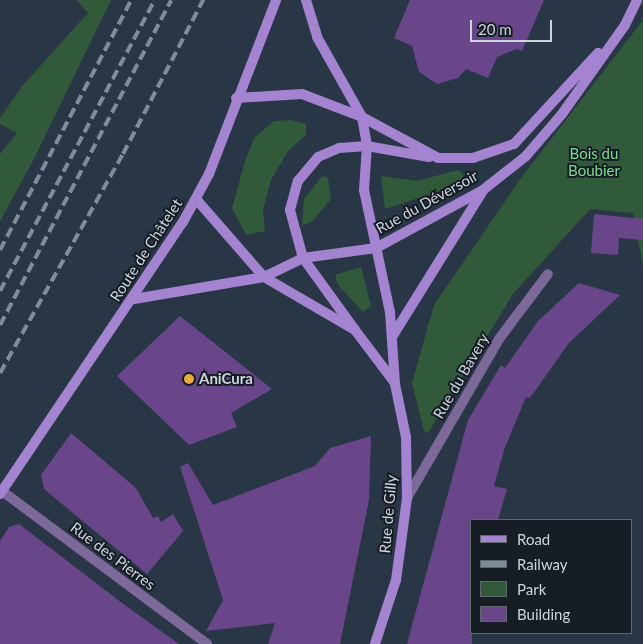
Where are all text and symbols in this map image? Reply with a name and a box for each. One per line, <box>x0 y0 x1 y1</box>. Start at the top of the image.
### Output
scale bar <box>473 10 556 42</box>
text: 20 m <box>478 20 512 38</box>
park label: Bois du Boubier <box>568 144 620 179</box>
street label: Rue du Déversoir <box>373 167 481 237</box>
street label: Route de Châtelet <box>106 195 186 305</box>
street label: Rue du Bavery <box>429 330 493 422</box>
place label: AniCura <box>199 370 253 388</box>
marker: AniCura <box>183 373 195 385</box>
street label: Rue de Gilly <box>376 474 400 554</box>
street label: Rue des Pierres <box>67 518 159 594</box>
legend <box>470 519 633 634</box>
text: Road <box>517 530 550 548</box>
text: Railway <box>517 555 568 573</box>
text: Park <box>517 580 546 598</box>
text: Building <box>517 605 570 623</box>

